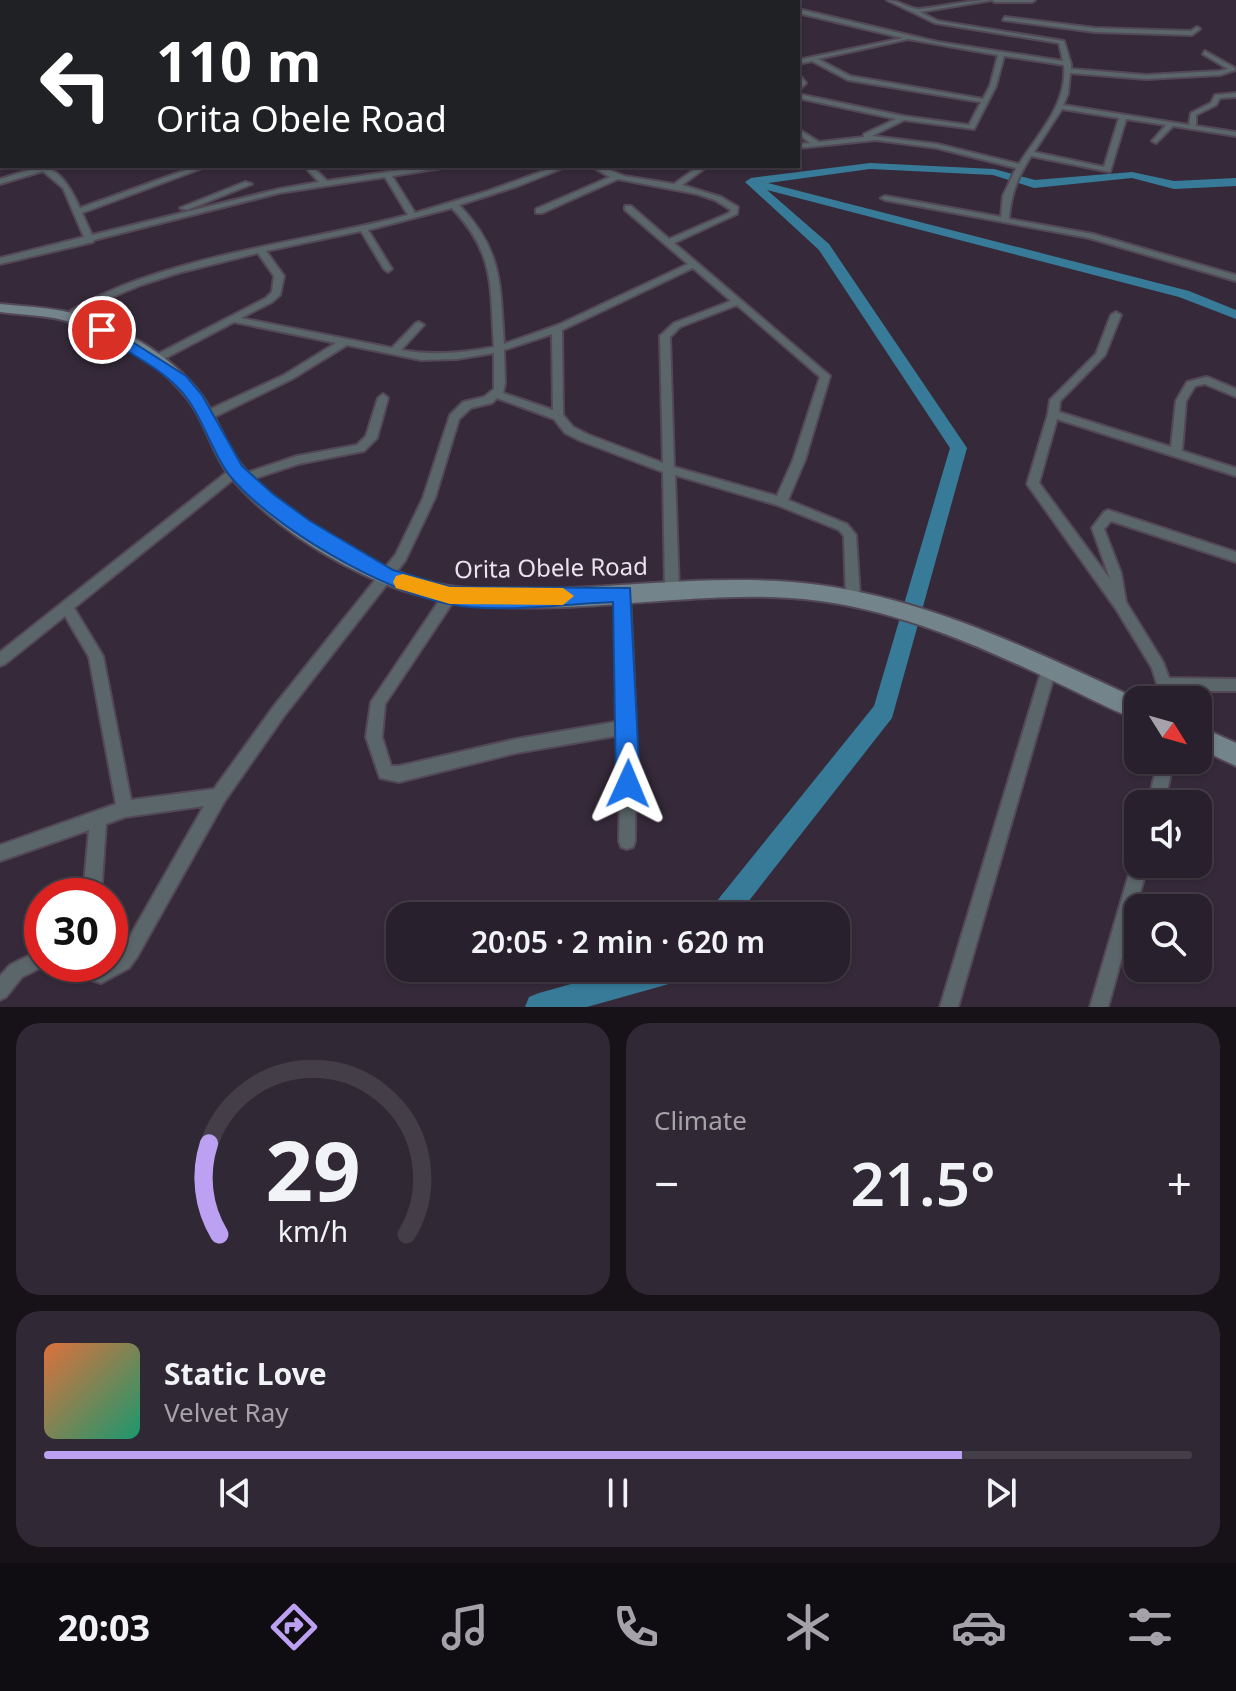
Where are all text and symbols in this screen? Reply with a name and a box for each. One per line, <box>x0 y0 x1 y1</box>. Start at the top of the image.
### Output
text: 110 m <box>156 22 321 98</box>
icon: left <box>24 32 128 136</box>
text: Orita Obele Road <box>156 94 447 143</box>
pin <box>68 296 136 364</box>
icon: arrive <box>80 308 124 352</box>
street label: Orita Obele Road <box>454 549 648 585</box>
north arrow <box>1124 686 1212 774</box>
map controls <box>1124 686 1212 982</box>
position arrow <box>586 742 670 826</box>
button: sound <box>1124 790 1212 878</box>
speed limit sign: 30 <box>24 878 128 982</box>
button: search <box>1124 894 1212 982</box>
text: 20:05 · 2 min · 620 m <box>471 921 765 962</box>
text: Climate <box>654 1102 747 1138</box>
text: 29 <box>265 1112 361 1225</box>
text: 21.5° <box>850 1142 996 1224</box>
text: − <box>654 1153 679 1213</box>
text: + <box>1167 1153 1192 1213</box>
text: km/h <box>278 1211 348 1250</box>
text: Static Love <box>164 1353 327 1394</box>
text: Velvet Ray <box>164 1394 289 1430</box>
icon: previous <box>213 1471 257 1515</box>
icon: pause <box>596 1471 640 1515</box>
icon: next <box>979 1471 1023 1515</box>
icon: directions <box>266 1599 322 1655</box>
icon: music <box>437 1599 493 1655</box>
icon: phone <box>608 1599 664 1655</box>
icon: climate <box>780 1599 836 1655</box>
icon: car <box>951 1599 1007 1655</box>
icon: filters <box>1122 1599 1178 1655</box>
text: 20:03 <box>58 1603 150 1652</box>

